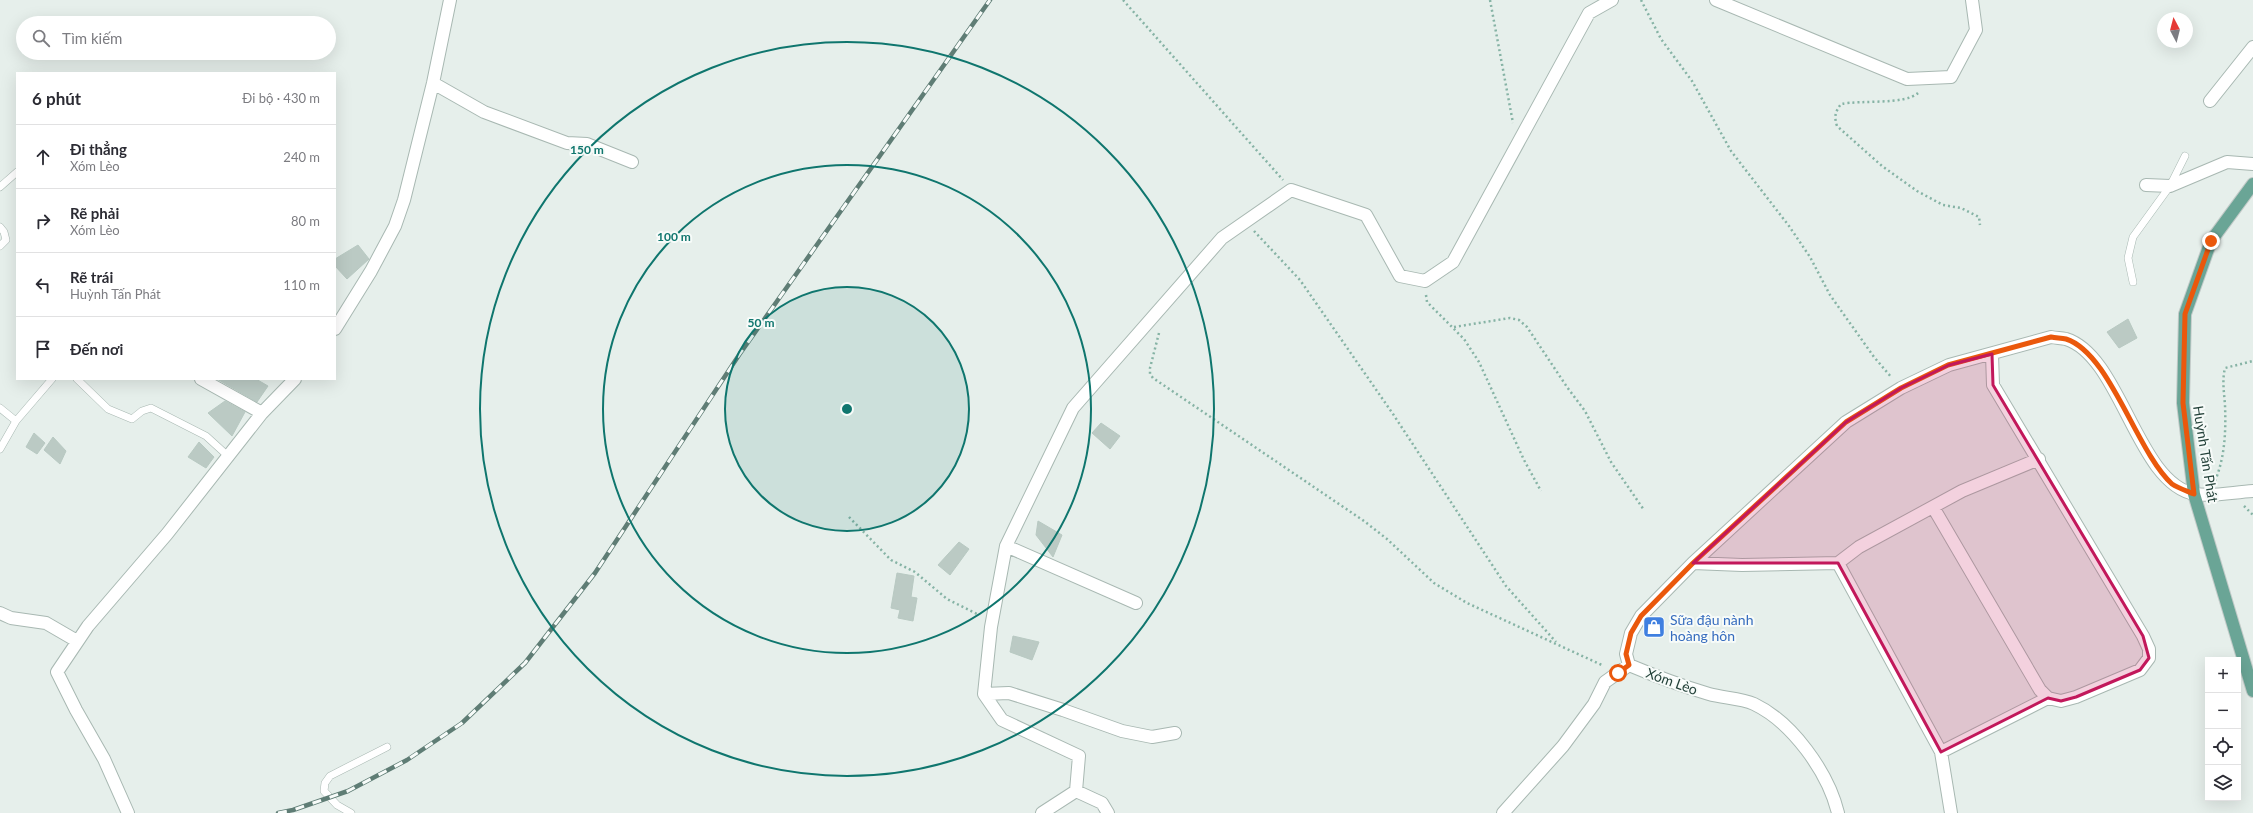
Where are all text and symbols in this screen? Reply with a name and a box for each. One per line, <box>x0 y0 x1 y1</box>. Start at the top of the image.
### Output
north arrow <box>2157 12 2193 48</box>
search box <box>16 16 336 60</box>
icon: search <box>30 27 52 49</box>
text: Tìm kiếm <box>62 29 122 47</box>
text: 6 phút <box>32 88 81 109</box>
text: Đi bộ · 430 m <box>242 90 320 106</box>
text: Đi thẳng <box>70 140 127 158</box>
text: 150 m <box>570 142 604 157</box>
icon: ahead <box>32 146 54 168</box>
text: 240 m <box>283 149 320 165</box>
text: Xóm Lèo <box>70 158 120 174</box>
text: Rẽ phải <box>70 204 119 222</box>
icon: right <box>32 210 54 232</box>
text: 80 m <box>291 213 320 229</box>
text: Xóm Lèo <box>70 222 120 238</box>
text: 100 m <box>657 229 691 244</box>
route end <box>2202 232 2220 250</box>
text: Rẽ trái <box>70 268 113 286</box>
icon: left <box>32 274 54 296</box>
text: 110 m <box>283 277 320 293</box>
text: Huỳnh Tấn Phát <box>70 286 161 302</box>
text: 50 m <box>748 315 774 330</box>
icon: arrive <box>32 338 54 360</box>
text: Đến nơi <box>70 340 123 358</box>
centre of rings <box>840 402 854 416</box>
street label: Huỳnh Tấn Phát <box>2190 404 2222 504</box>
place label: Sữa đậu nành hoàng hôn <box>1670 611 1753 644</box>
shop icon: Sữa đậu nành hoàng hôn <box>1641 614 1667 640</box>
map controls <box>2205 657 2241 801</box>
button: + <box>2205 657 2241 693</box>
route start <box>1609 664 1627 682</box>
street label: Xóm Lèo <box>1644 664 1700 698</box>
button: − <box>2205 693 2241 729</box>
button: locate <box>2205 729 2241 765</box>
button: layers <box>2205 765 2241 801</box>

